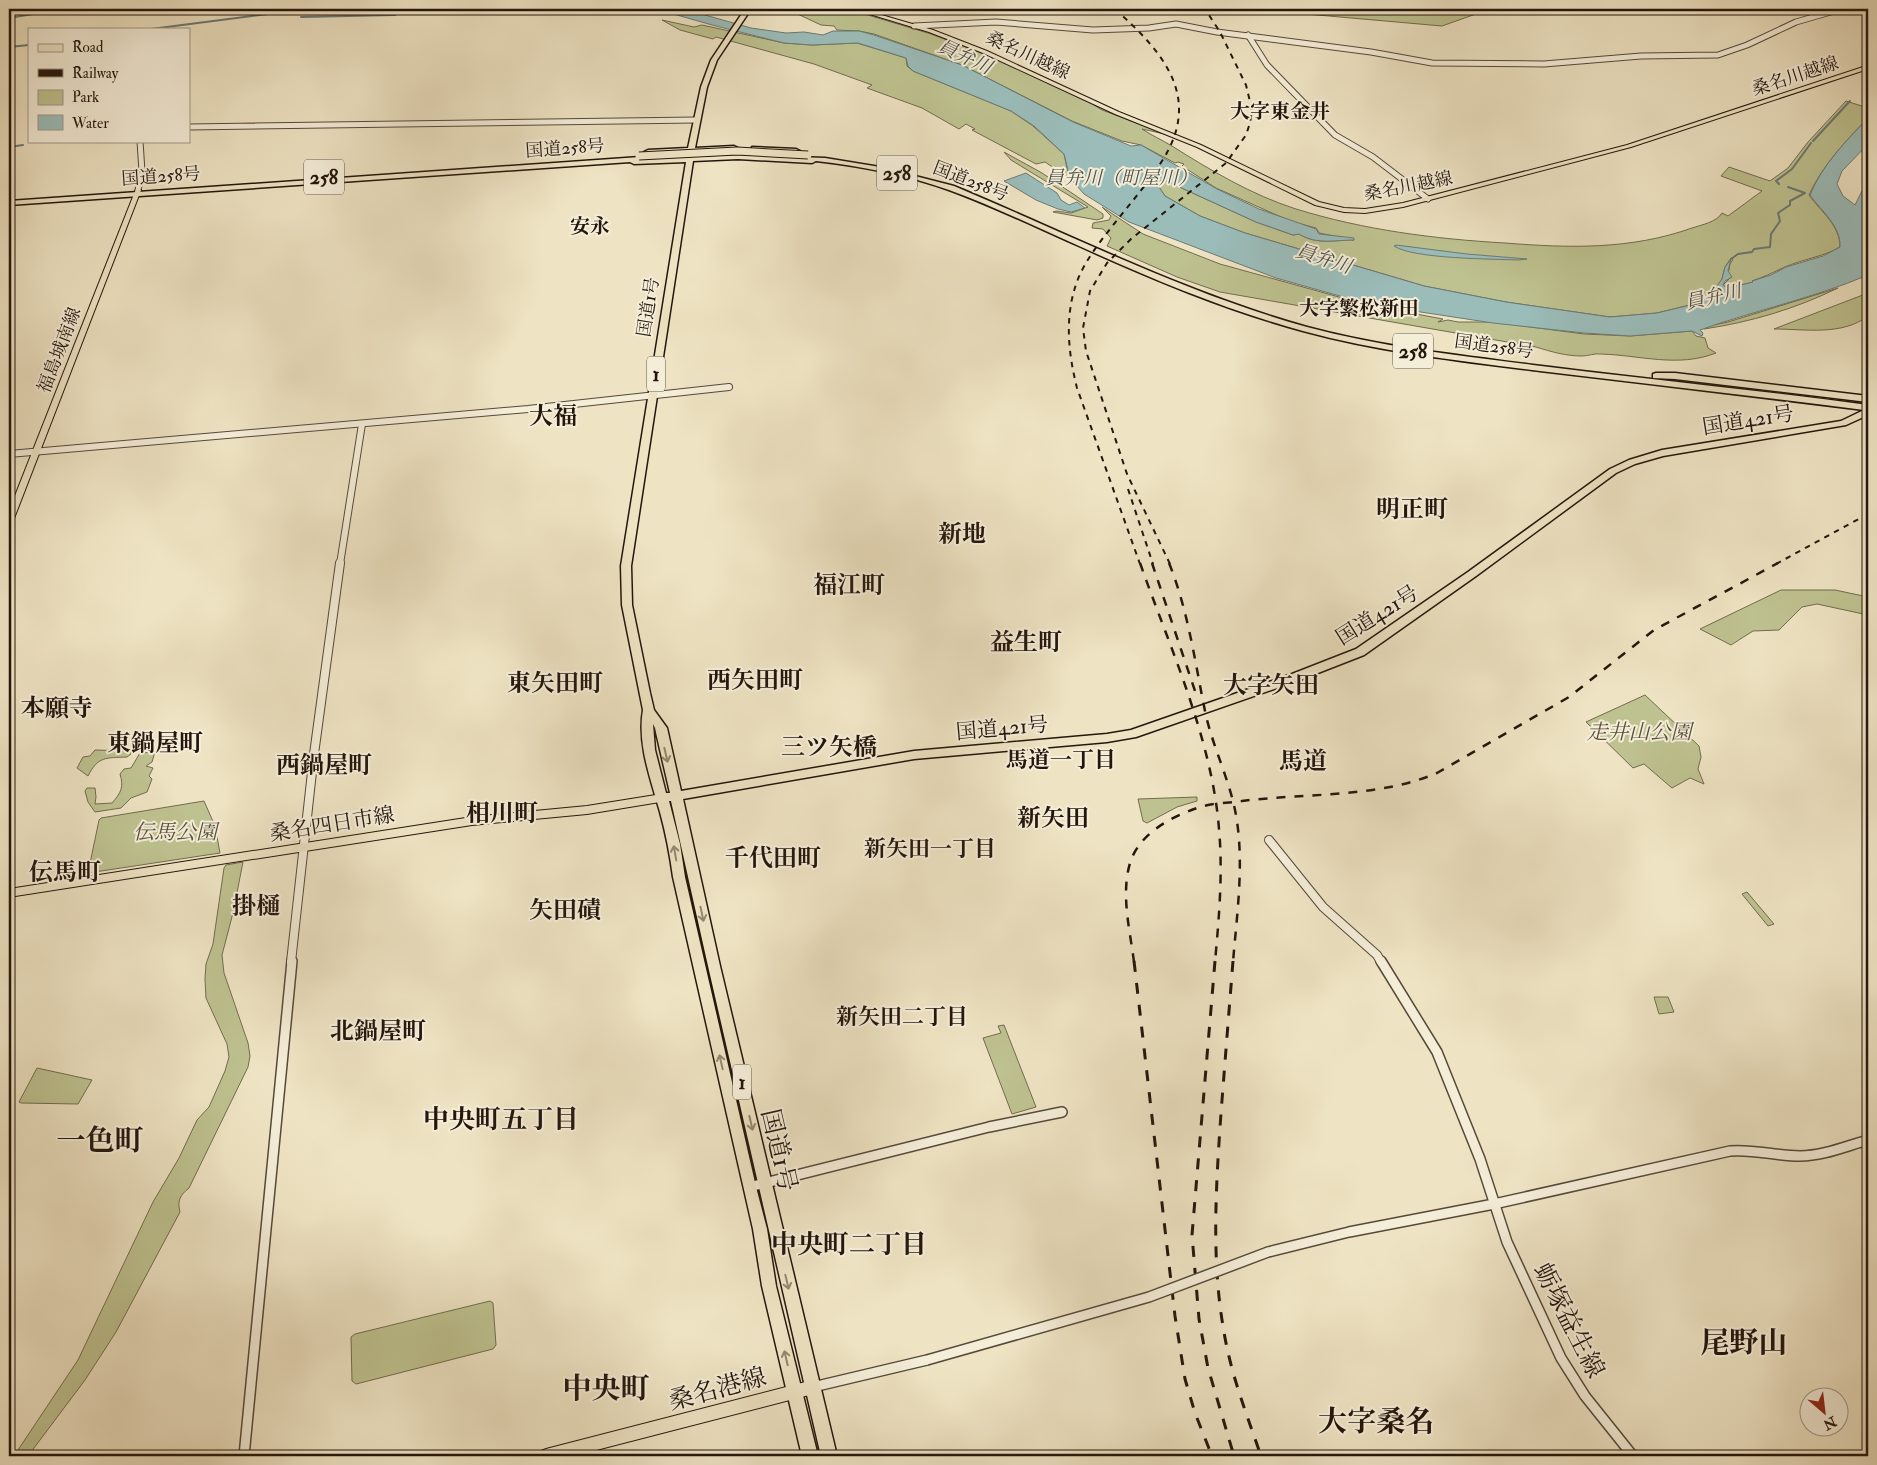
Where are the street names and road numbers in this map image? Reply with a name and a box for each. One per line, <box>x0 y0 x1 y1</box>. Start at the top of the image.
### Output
street label: 桑名川越線 <box>982 26 1073 85</box>
street label: 桑名川越線 <box>1749 52 1842 101</box>
street label: 国道258号 <box>525 134 605 163</box>
road number: 258 <box>877 156 917 190</box>
street label: 国道258号 <box>930 156 1012 206</box>
road number: 258 <box>304 160 344 194</box>
street label: 国道258号 <box>121 162 201 191</box>
street label: 桑名川越線 <box>1362 167 1454 206</box>
street label: 国道1号 <box>632 275 665 339</box>
street label: 福島城南線 <box>33 304 86 396</box>
street label: 国道258号 <box>1453 330 1535 363</box>
road number: 258 <box>1393 334 1433 368</box>
road number: 1 <box>647 356 665 392</box>
street label: 国道421号 <box>1700 400 1796 441</box>
street label: 国道421号 <box>1331 579 1424 651</box>
street label: 国道421号 <box>955 711 1049 746</box>
street label: 桑名四日市線 <box>268 801 396 848</box>
road number: 1 <box>733 1064 751 1100</box>
street label: 国道1号 <box>754 1106 803 1195</box>
street label: 蛎塚益生線 <box>1526 1258 1611 1383</box>
street label: 桑名港線 <box>665 1362 770 1417</box>

